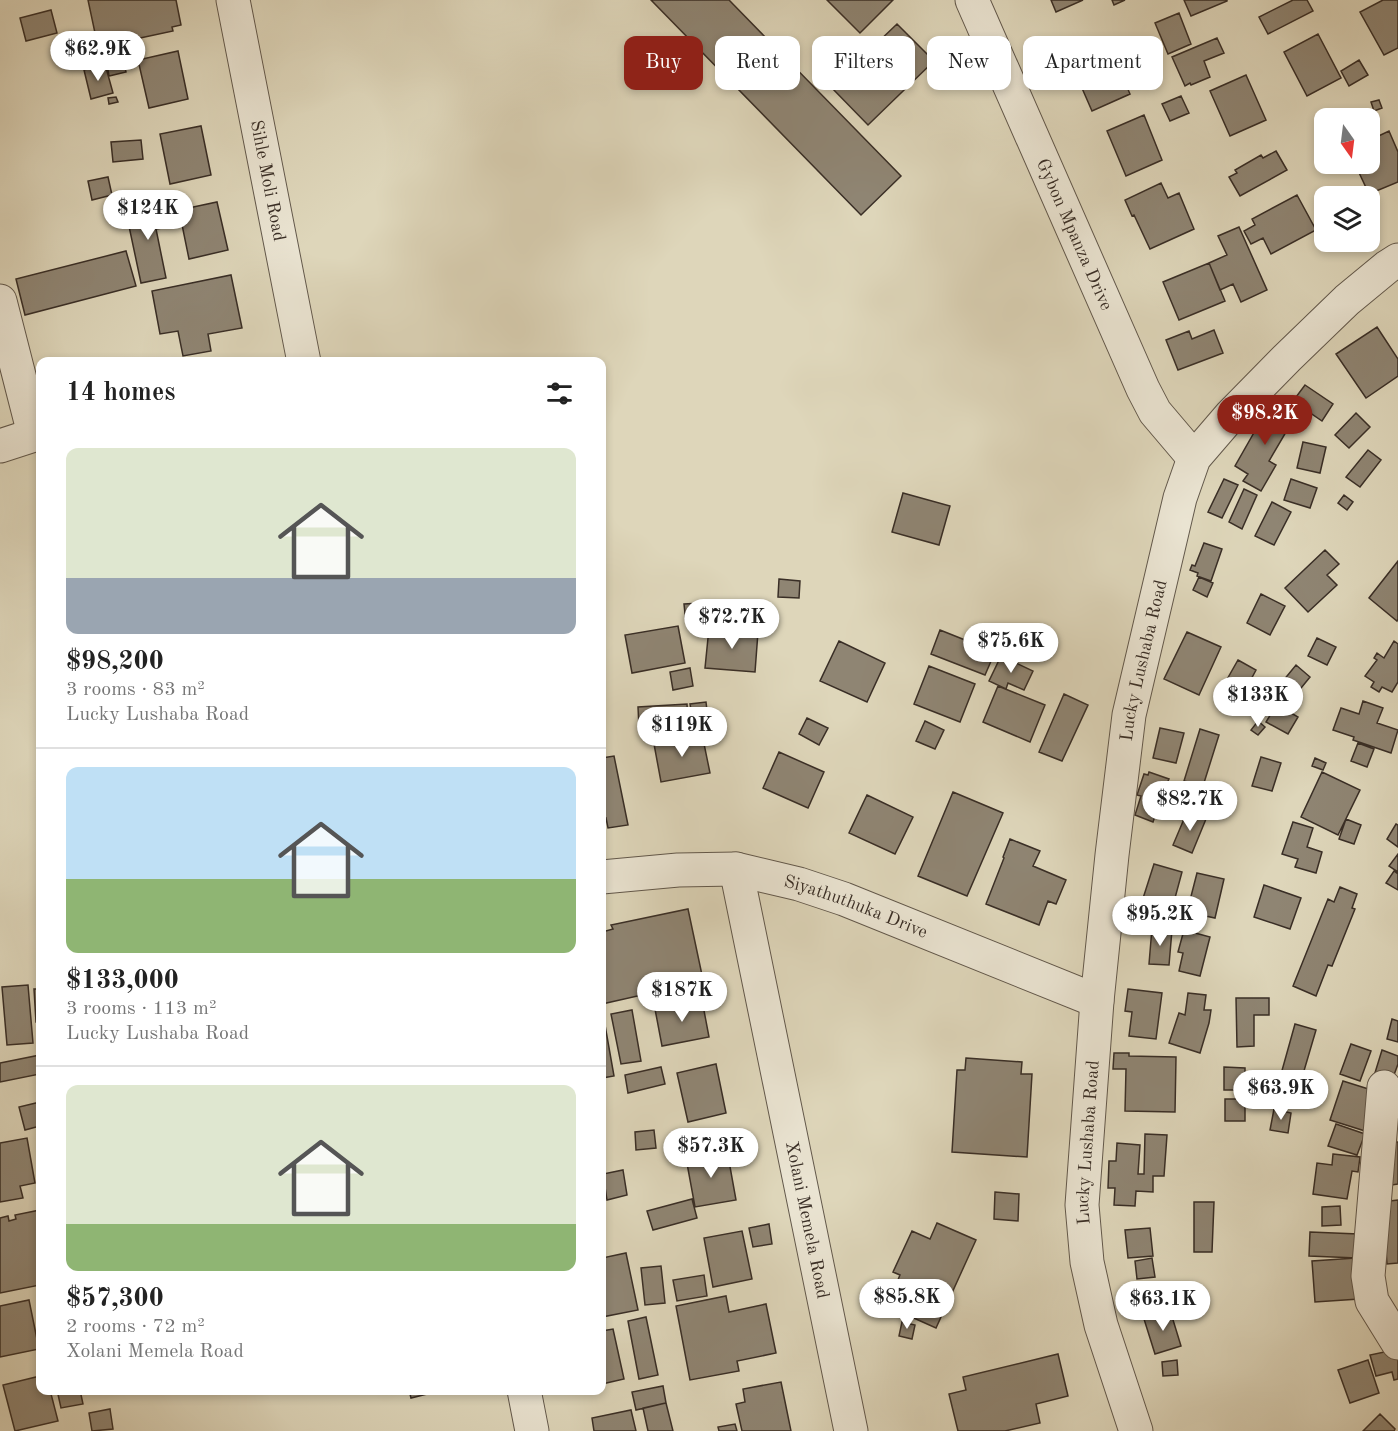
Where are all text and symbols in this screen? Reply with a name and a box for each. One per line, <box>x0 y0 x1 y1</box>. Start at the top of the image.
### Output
pin: $62.9K <box>49 31 147 82</box>
chip: Buy <box>624 36 703 90</box>
chip: Rent <box>715 36 800 90</box>
chip: Filters <box>812 36 915 90</box>
chip: New <box>927 36 1011 90</box>
chip: Apartment <box>1023 36 1163 90</box>
text: $62.9K <box>64 40 132 60</box>
north arrow <box>1314 108 1380 174</box>
map controls <box>1314 108 1380 252</box>
street label: Sihle Moli Road <box>247 119 288 243</box>
street label: Gybon Mpanza Drive <box>1033 156 1115 313</box>
button: layers <box>1314 186 1380 252</box>
pin: $124K <box>106 190 190 241</box>
text: $124K <box>117 199 179 219</box>
icon: filters <box>543 377 576 410</box>
text: 14 homes <box>66 380 175 406</box>
pin: $98.2K <box>1216 395 1314 446</box>
text: $98.2K <box>1231 404 1299 424</box>
icon: home <box>267 487 375 595</box>
street label: Lucky Lushaba Road <box>1118 578 1170 742</box>
pin: $72.7K <box>683 599 781 650</box>
text: $72.7K <box>698 608 766 628</box>
pin: $75.6K <box>962 623 1060 674</box>
text: $75.6K <box>977 632 1045 652</box>
text: $98,200 <box>66 649 164 675</box>
pin: $133K <box>1216 677 1300 728</box>
text: 3 rooms · 83 m² <box>66 680 205 700</box>
text: $133K <box>1227 686 1289 706</box>
text: Lucky Lushaba Road <box>66 705 249 725</box>
pin: $119K <box>640 707 724 758</box>
text: $119K <box>651 716 713 736</box>
pin: $82.7K <box>1141 781 1239 832</box>
text: $82.7K <box>1156 790 1224 810</box>
icon: home <box>267 806 375 914</box>
street label: Siyathuthuka Drive <box>782 873 930 942</box>
pin: $95.2K <box>1111 896 1209 947</box>
text: $95.2K <box>1126 905 1194 925</box>
text: $133,000 <box>66 968 179 994</box>
pin: $187K <box>640 972 724 1023</box>
text: $187K <box>651 981 713 1001</box>
text: 3 rooms · 113 m² <box>66 999 216 1019</box>
text: Lucky Lushaba Road <box>66 1024 249 1044</box>
street label: Lucky Lushaba Road <box>1074 1060 1103 1226</box>
pin: $63.9K <box>1232 1070 1330 1121</box>
text: $63.9K <box>1247 1079 1315 1099</box>
icon: home <box>267 1124 375 1232</box>
pin: $57.3K <box>662 1128 760 1179</box>
text: $57.3K <box>677 1137 745 1157</box>
street label: Xolani Memela Road <box>782 1140 832 1300</box>
pin: $85.8K <box>858 1279 956 1330</box>
pin: $63.1K <box>1114 1281 1212 1332</box>
text: $57,300 <box>66 1286 164 1312</box>
text: $85.8K <box>873 1288 941 1308</box>
text: $63.1K <box>1129 1290 1197 1310</box>
text: 2 rooms · 72 m² <box>66 1317 205 1337</box>
text: Xolani Memela Road <box>66 1342 244 1362</box>

